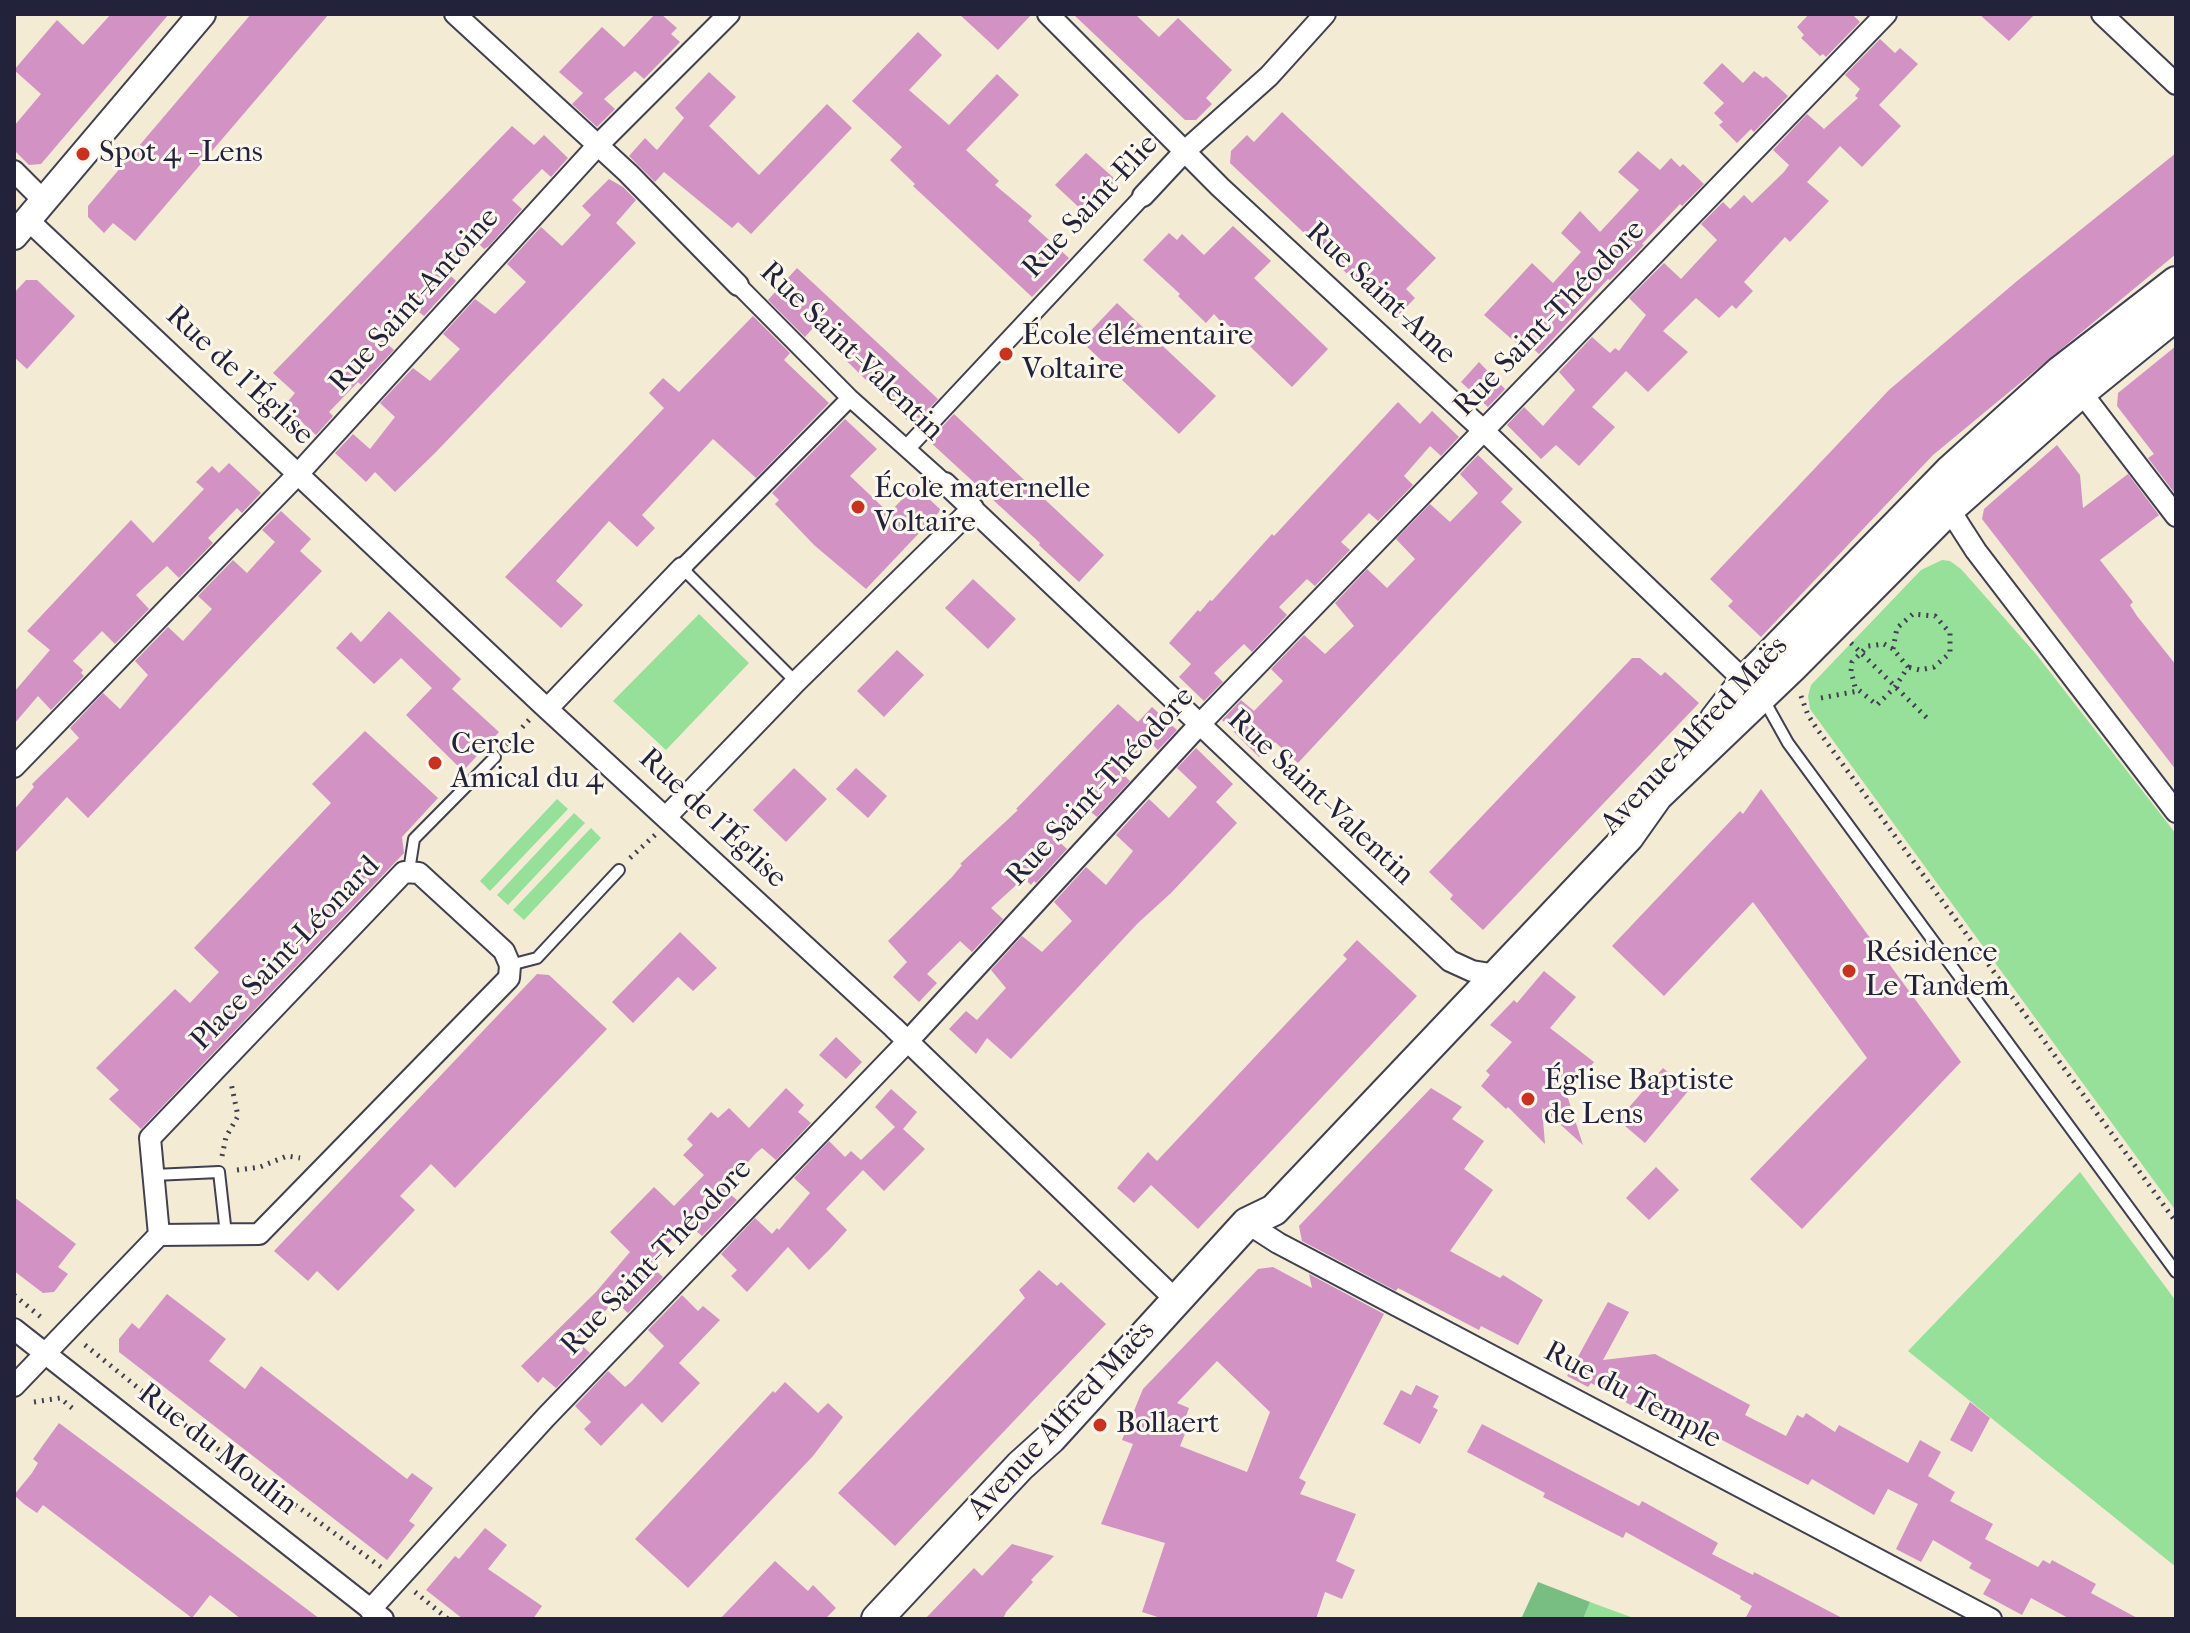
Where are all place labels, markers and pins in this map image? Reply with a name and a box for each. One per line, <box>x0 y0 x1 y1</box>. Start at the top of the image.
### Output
place label: Spot 4 - Lens <box>99 136 263 172</box>
marker: Spot 4 - Lens <box>74 145 92 163</box>
place label: École élémentaire Voltaire <box>1022 319 1253 390</box>
marker: École élémentaire Voltaire <box>997 345 1015 363</box>
place label: École maternelle Voltaire <box>874 472 1090 542</box>
marker: École maternelle Voltaire <box>849 498 867 516</box>
place label: Cercle Amical du 4 <box>451 728 603 798</box>
marker: Cercle Amical du 4 <box>426 754 444 772</box>
place label: Résidence Le Tandem <box>1865 936 2009 1006</box>
marker: Résidence Le Tandem <box>1840 962 1858 980</box>
place label: Église Baptiste de Lens <box>1544 1064 1734 1134</box>
marker: Église Baptiste de Lens <box>1519 1090 1537 1108</box>
place label: Bollaert <box>1116 1407 1219 1443</box>
marker: Bollaert <box>1091 1416 1109 1434</box>

